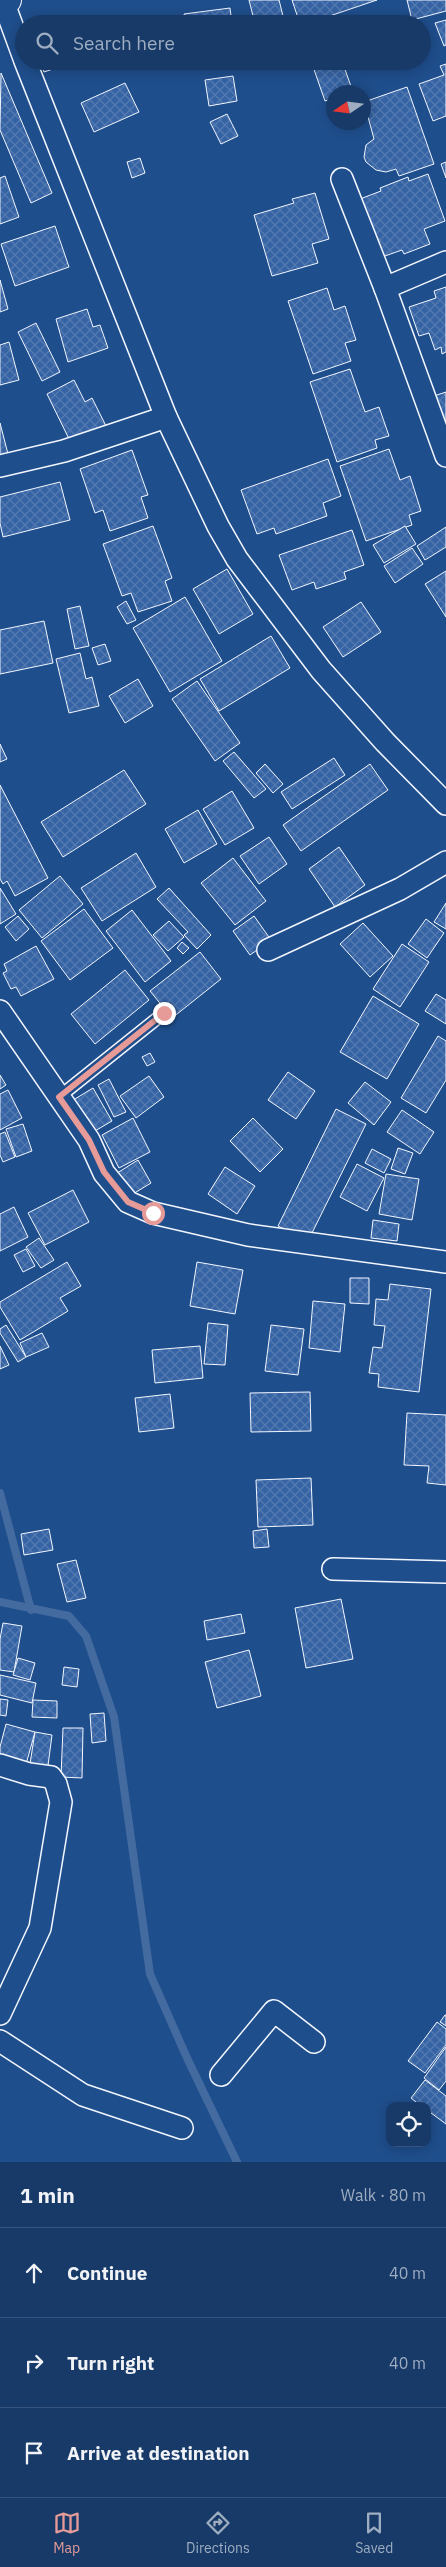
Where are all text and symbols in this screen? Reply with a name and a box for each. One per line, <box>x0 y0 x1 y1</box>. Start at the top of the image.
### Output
search box <box>15 15 431 70</box>
icon: search <box>33 29 61 57</box>
text: Search here <box>73 31 175 55</box>
north arrow <box>326 85 371 130</box>
route end <box>153 1002 176 1025</box>
route start <box>142 1202 165 1225</box>
map controls <box>386 2102 431 2147</box>
button: locate <box>386 2102 431 2147</box>
text: 1 min <box>20 2181 75 2209</box>
text: Walk · 80 m <box>341 2185 426 2205</box>
icon: ahead <box>20 2259 48 2287</box>
text: Continue <box>67 2261 147 2285</box>
text: 40 m <box>389 2263 426 2283</box>
icon: right <box>20 2349 48 2377</box>
text: Turn right <box>67 2351 154 2375</box>
text: 40 m <box>389 2353 426 2373</box>
icon: arrive <box>20 2439 48 2467</box>
text: Arrive at destination <box>67 2441 250 2465</box>
tab: Map <box>53 2509 81 2557</box>
tab: Directions <box>186 2509 250 2557</box>
tab: Saved <box>355 2509 393 2557</box>

